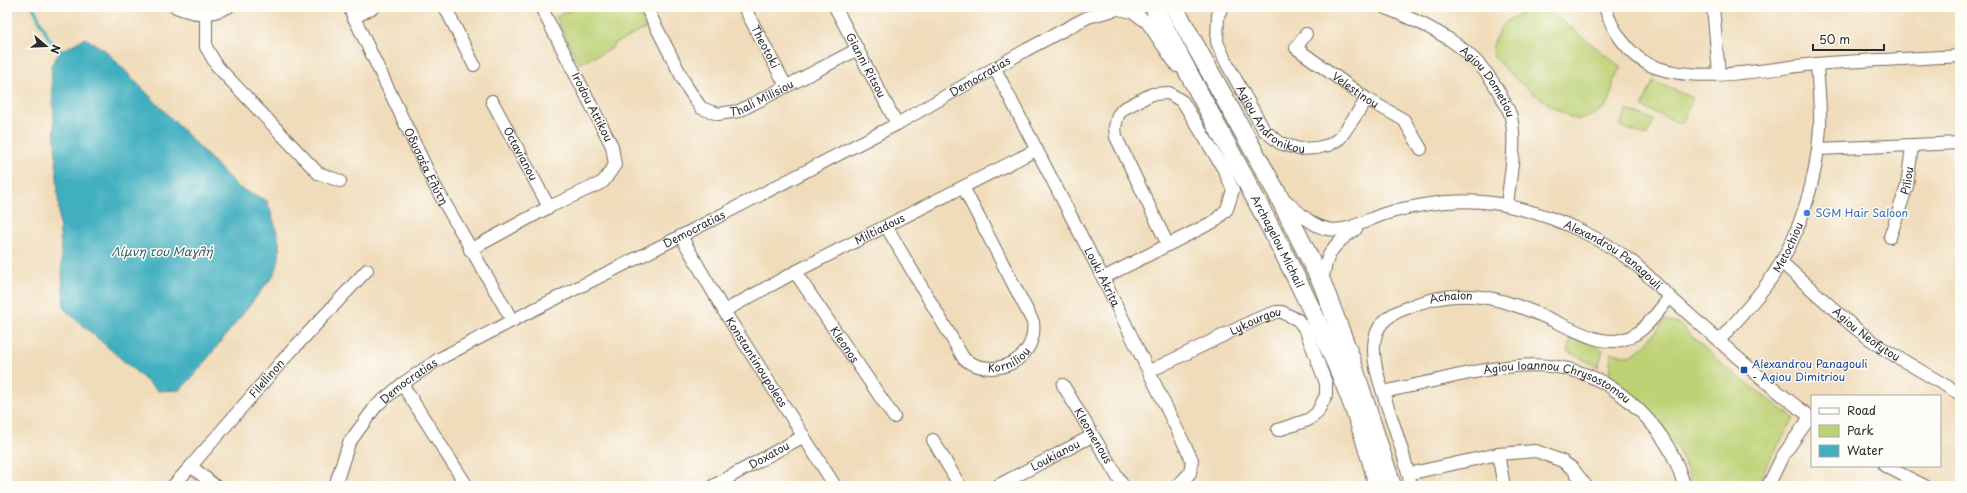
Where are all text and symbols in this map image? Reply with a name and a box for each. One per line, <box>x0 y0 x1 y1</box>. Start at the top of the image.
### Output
street label: Theotoki <box>747 22 784 71</box>
north arrow <box>26 26 66 66</box>
scale bar <box>1813 26 1884 52</box>
street label: Gianni Ritsou <box>842 30 891 101</box>
text: 50 m <box>1819 30 1850 48</box>
street label: Agiou Dometiou <box>1457 41 1519 120</box>
text: N <box>46 43 65 57</box>
street label: Democratias <box>946 52 1013 100</box>
street label: Velestinou <box>1329 67 1382 112</box>
street label: Irodou Attikou <box>568 69 617 144</box>
street label: Thali Milisiou <box>728 75 797 120</box>
street label: Agiou Andronikou <box>1233 82 1306 157</box>
street label: Octavianou <box>499 124 542 184</box>
street label: Οδυσσέα Ελύτη <box>400 125 453 208</box>
street label: Piliou <box>1896 166 1917 197</box>
street label: Archagelou Michail <box>1247 192 1309 291</box>
place label: SGM Hair Saloon <box>1815 204 1908 221</box>
street label: Democratias <box>660 206 728 252</box>
marker: SGM Hair Saloon <box>1802 208 1812 218</box>
street label: Miltiadous <box>851 209 908 248</box>
street label: Alexandrou Panagouli <box>1561 215 1666 293</box>
street label: Metochiou <box>1768 220 1807 275</box>
water label: Λίμνη του Μαγλή <box>111 242 214 260</box>
street label: Louki Akrita <box>1080 244 1125 310</box>
street label: Achaion <box>1427 287 1473 308</box>
street label: Lykourgou <box>1227 303 1281 339</box>
street label: Agiou Neofytou <box>1829 303 1904 365</box>
street label: Konstantinoupoleos <box>722 313 792 410</box>
street label: Kleonos <box>827 323 864 366</box>
street label: Korniliou <box>988 343 1034 376</box>
street label: Democratias <box>376 354 440 408</box>
street label: Filellinon <box>245 355 288 401</box>
place label: Alexandrou Panagouli - Agiou Dimitriou <box>1752 355 1868 385</box>
street label: Agiou Ioannou Chrysostomou <box>1482 356 1635 407</box>
marker: Alexandrou Panagouli - Agiou Dimitriou <box>1739 365 1749 375</box>
legend <box>1811 395 1941 467</box>
text: Road <box>1847 401 1876 419</box>
street label: Kleomenous <box>1070 404 1117 467</box>
text: Park <box>1847 421 1874 439</box>
street label: Loukianou <box>1027 435 1083 475</box>
street label: Doxatou <box>745 437 792 473</box>
text: Water <box>1847 441 1884 459</box>

